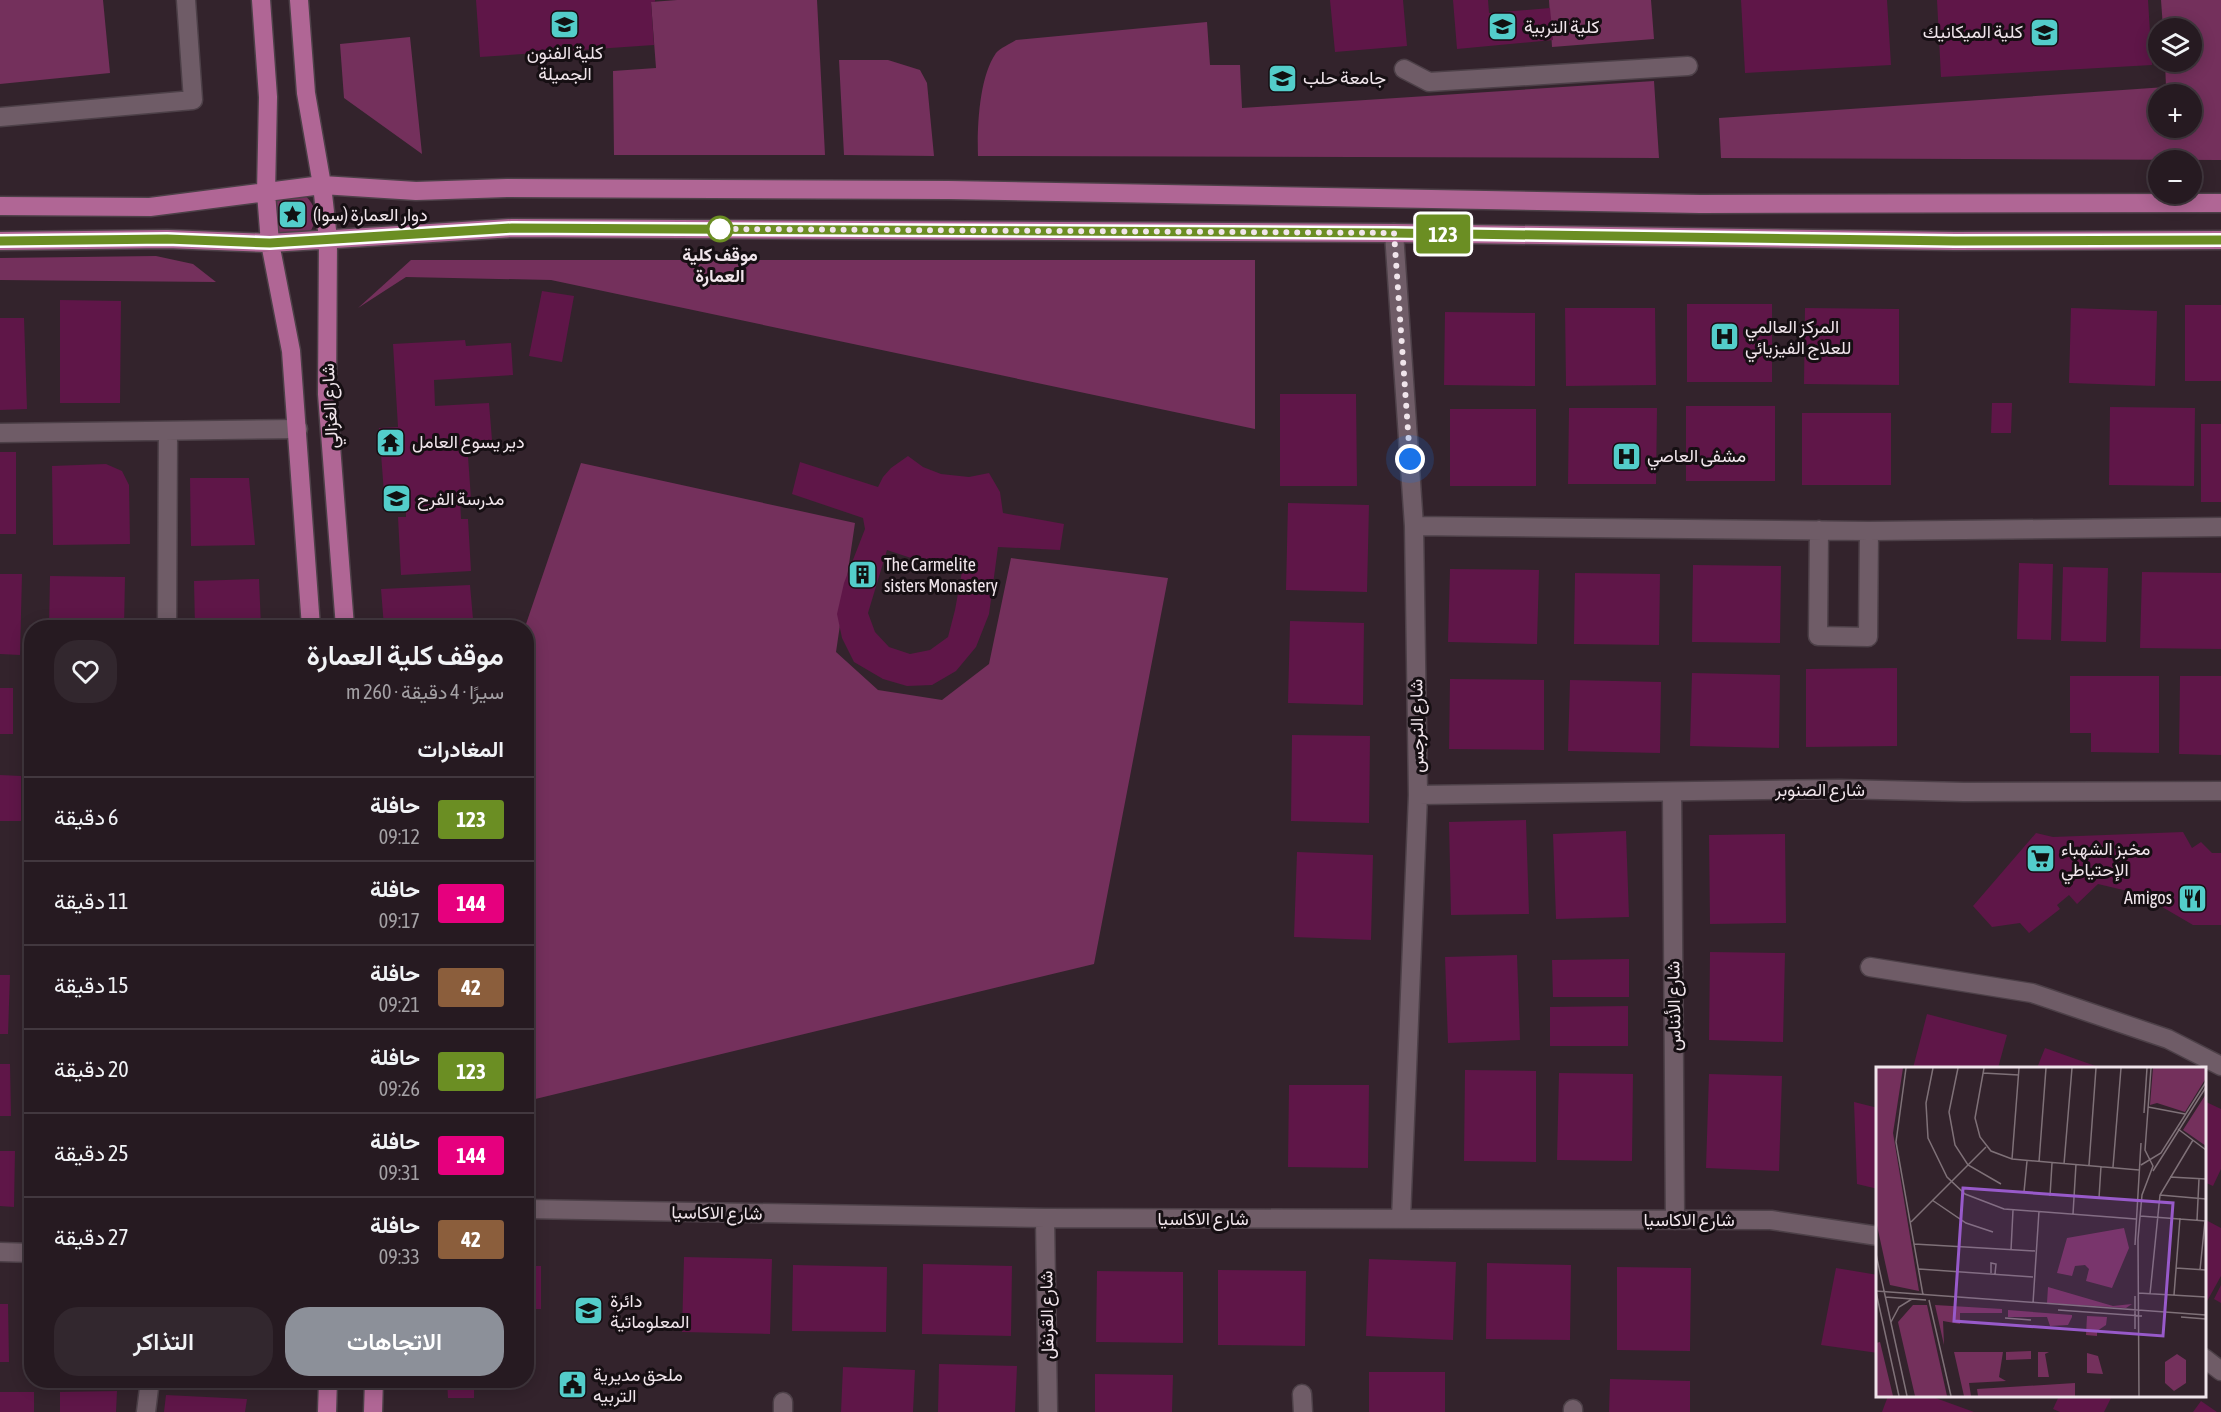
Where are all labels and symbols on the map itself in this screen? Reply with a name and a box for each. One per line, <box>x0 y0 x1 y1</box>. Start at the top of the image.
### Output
school or university icon: كلية الفنون الجميلة <box>549 8 581 40</box>
school or university icon: كلية التربية <box>1487 11 1519 43</box>
place label: كلية التربية <box>1524 16 1600 38</box>
school or university icon: كلية الميكانيك <box>2028 16 2060 48</box>
place label: كلية الميكانيك <box>1923 21 2023 42</box>
place label: كلية الفنون الجميلة <box>527 42 603 84</box>
school or university icon: جامعة حلب <box>1266 62 1298 94</box>
place label: جامعة حلب <box>1303 67 1386 88</box>
place icon: دوار العمارة (سوا) <box>276 199 308 231</box>
place label: دوار العمارة (سوا) <box>313 204 428 226</box>
line badge: 123 <box>1408 214 1478 254</box>
marker: موقف كلية العمارة <box>707 216 733 242</box>
place label: موقف كلية العمارة <box>682 244 758 287</box>
place label: المركز العالمي للعلاج الفيزيائي <box>1745 316 1852 363</box>
hospital icon: المركز العالمي للعلاج الفيزيائي <box>1708 321 1740 353</box>
street label: شارع الغزالي <box>317 363 347 449</box>
temple icon: دير يسوع العامل <box>375 426 407 458</box>
place label: دير يسوع العامل <box>412 431 525 454</box>
hospital icon: مشفى العاصي <box>1610 440 1642 472</box>
your location <box>1395 444 1425 474</box>
place label: مشفى العاصي <box>1647 445 1746 471</box>
school or university icon: مدرسة الفرح <box>380 483 412 515</box>
place label: مدرسة الفرح <box>417 488 504 511</box>
place label: The Carmelite sisters Monastery <box>884 554 998 596</box>
building icon: The Carmelite sisters Monastery <box>847 559 879 591</box>
street label: شارع النرجس <box>1405 679 1430 773</box>
street label: شارع الصنوبر <box>1774 779 1865 802</box>
place label: مخبز الشهباء الإحتياطي <box>2061 838 2150 885</box>
supermarket icon: مخبز الشهباء الإحتياطي <box>2024 843 2056 875</box>
restaurant icon: Amigos <box>2177 882 2209 914</box>
place label: Amigos <box>2124 887 2172 908</box>
street label: شارع الأنناس <box>1662 961 1687 1051</box>
inset map <box>1876 1067 2206 1397</box>
street label: شارع الاكاسيا <box>671 1201 763 1226</box>
street label: شارع الاكاسيا <box>1157 1208 1249 1231</box>
street label: شارع الاكاسيا <box>1643 1209 1735 1232</box>
street label: شارع القرنفل <box>1035 1270 1060 1360</box>
place label: دائرة المعلوماتية <box>610 1290 689 1333</box>
school or university icon: دائرة المعلوماتية <box>573 1295 605 1327</box>
place label: ملحق مديرية التربيه <box>593 1364 683 1407</box>
public building icon: ملحق مديرية التربيه <box>556 1369 588 1401</box>

